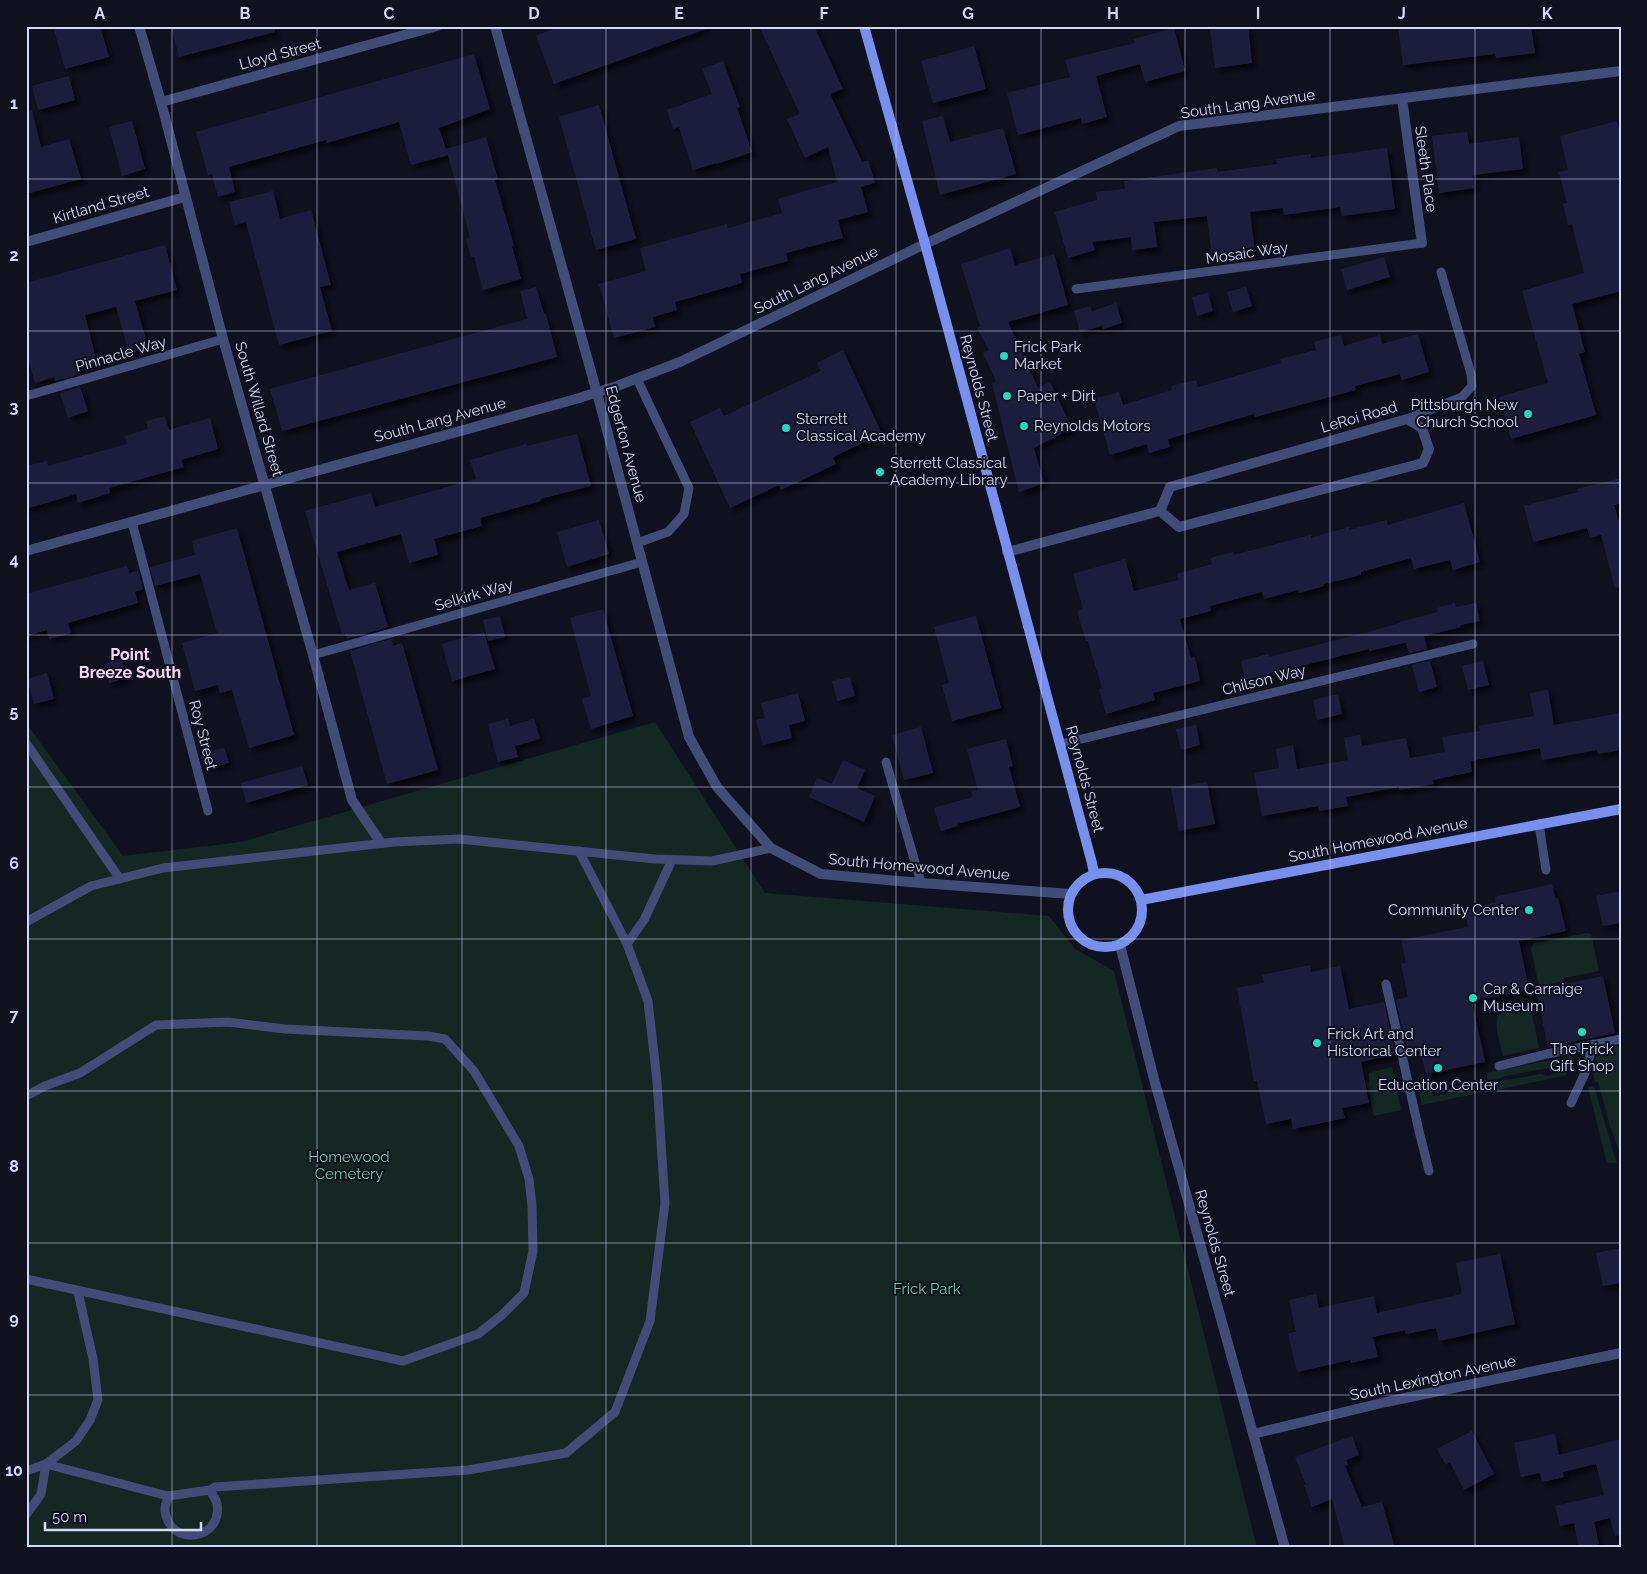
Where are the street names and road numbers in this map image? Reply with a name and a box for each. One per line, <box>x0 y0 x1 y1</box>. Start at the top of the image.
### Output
street label: Lloyd Street <box>237 34 323 74</box>
street label: South Lang Avenue <box>1180 86 1317 122</box>
street label: Sleeth Place <box>1411 125 1441 213</box>
street label: Kirtland Street <box>51 183 151 227</box>
street label: Mosaic Way <box>1205 238 1289 268</box>
street label: South Lang Avenue <box>751 242 881 318</box>
street label: Pinnacle Way <box>74 332 168 376</box>
street label: Reynolds Street <box>956 333 1002 443</box>
street label: South Willard Street <box>231 340 287 478</box>
street label: Edgerton Avenue <box>602 384 650 505</box>
street label: South Lang Avenue <box>372 394 508 446</box>
street label: LeRoi Road <box>1319 397 1399 437</box>
street label: Selkirk Way <box>433 575 515 615</box>
street label: Chilson Way <box>1220 661 1308 699</box>
street label: Roy Street <box>185 698 221 772</box>
street label: Reynolds Street <box>1062 724 1108 834</box>
street label: South Homewood Avenue <box>1287 814 1469 866</box>
street label: South Homewood Avenue <box>828 850 1011 884</box>
street label: Reynolds Street <box>1191 1188 1239 1298</box>
street label: South Lexington Avenue <box>1348 1352 1518 1404</box>

